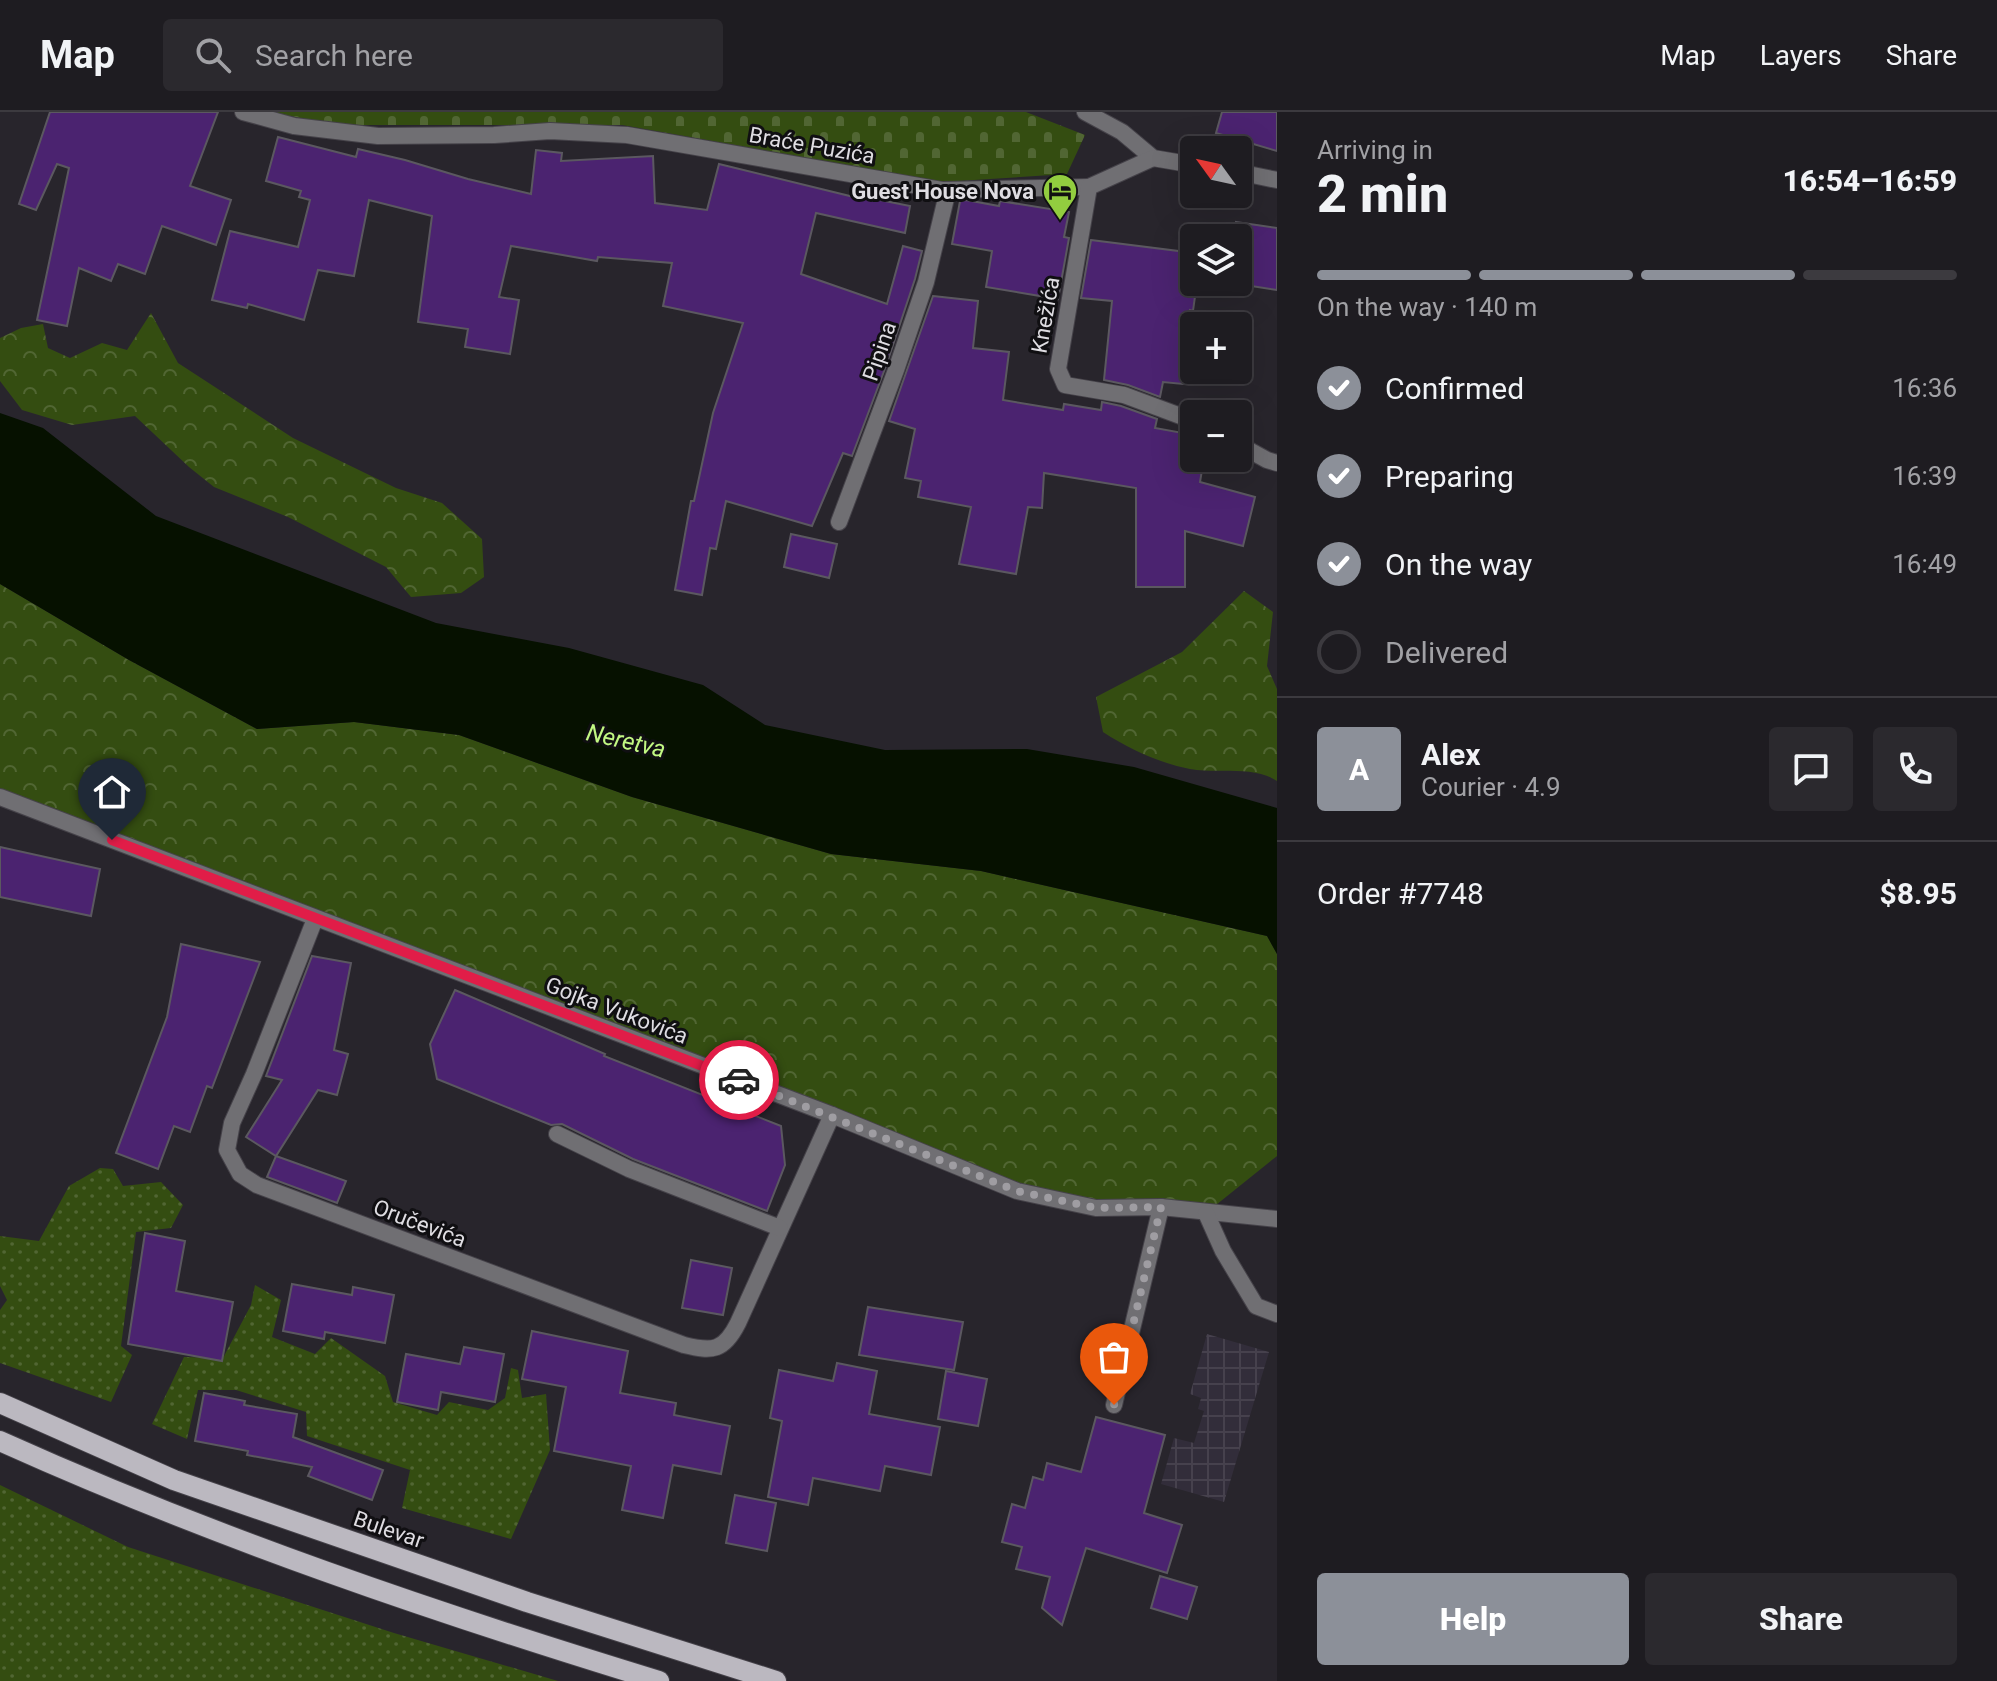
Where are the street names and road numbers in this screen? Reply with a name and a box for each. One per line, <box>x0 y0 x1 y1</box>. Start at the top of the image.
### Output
street label: Braće Puzića <box>747 122 877 169</box>
street label: Knežića <box>1026 275 1064 355</box>
street label: Pipina <box>858 318 901 384</box>
street label: Gojka Vukovića <box>542 972 691 1049</box>
street label: Oručevića <box>370 1194 470 1253</box>
street label: Bulevar <box>350 1506 428 1553</box>

